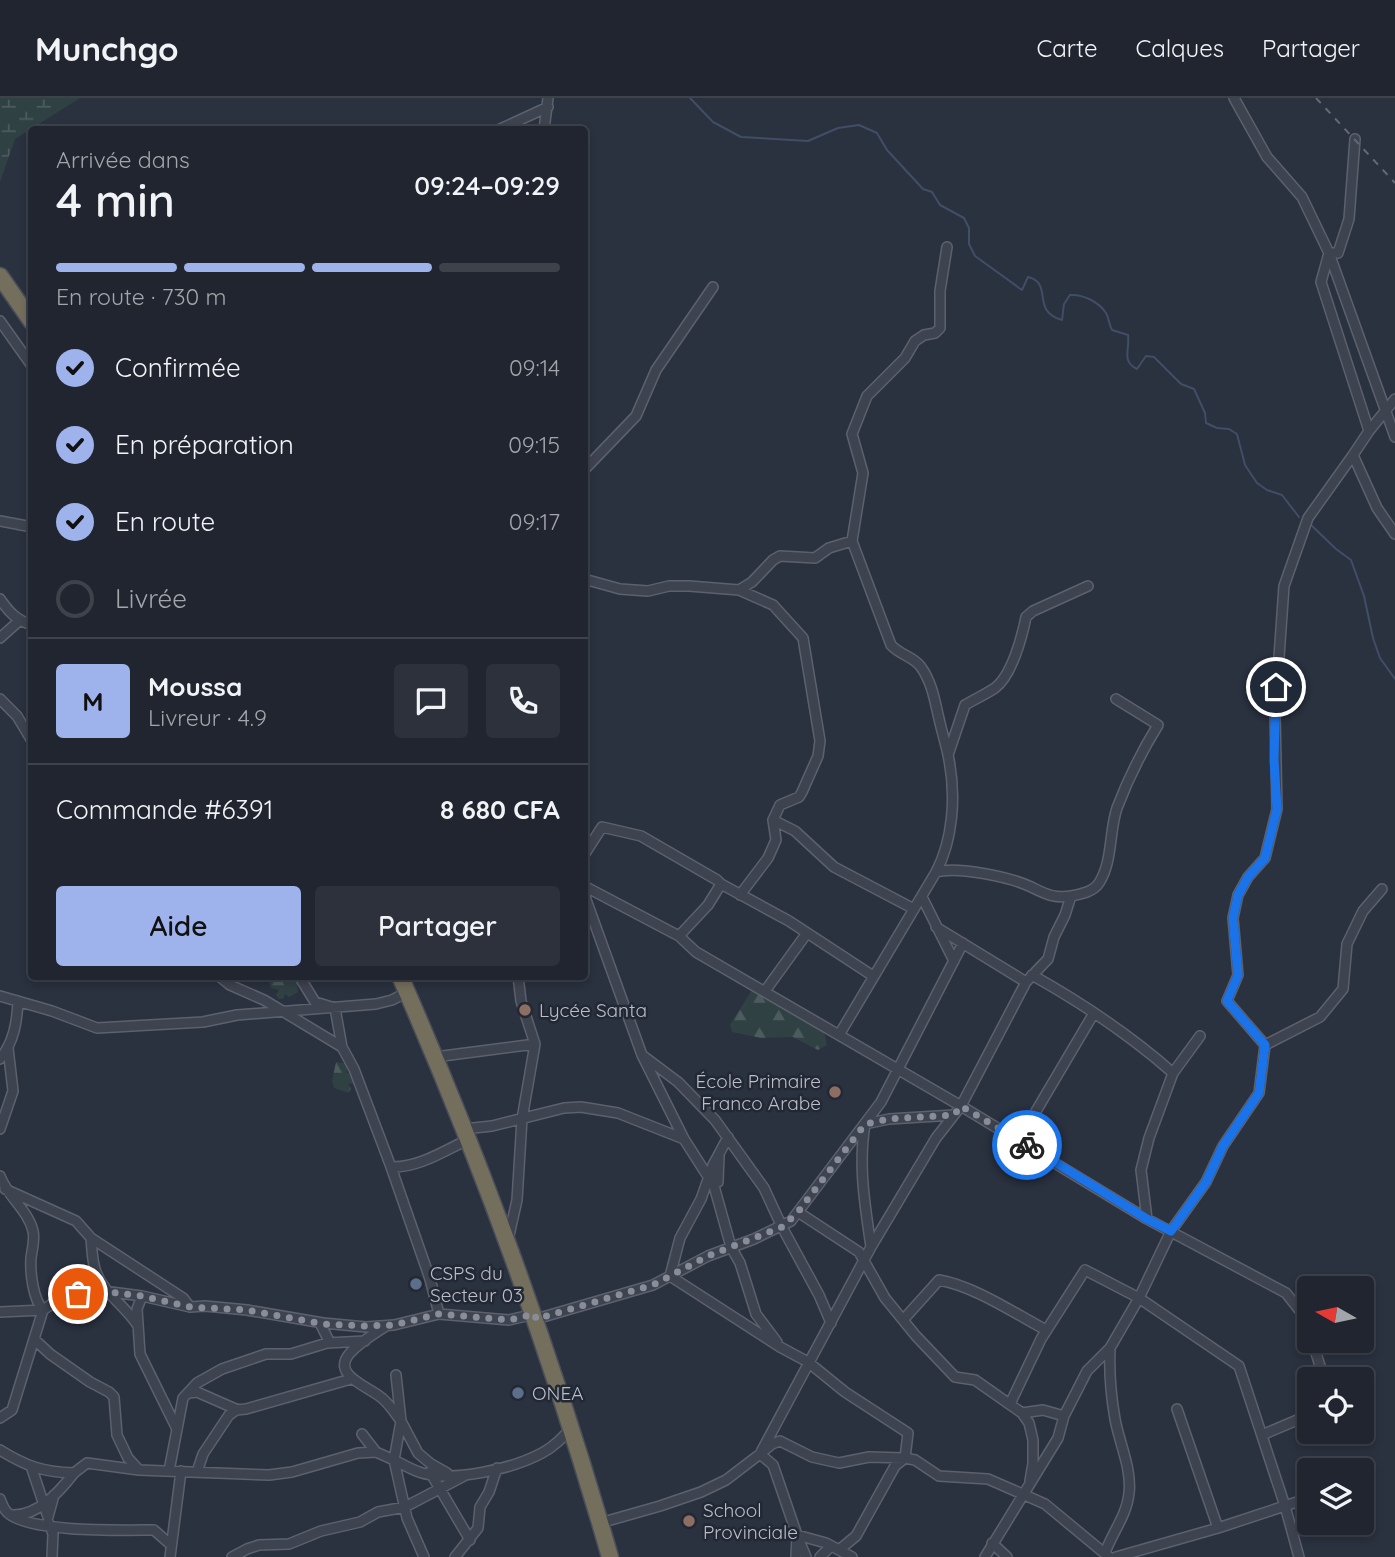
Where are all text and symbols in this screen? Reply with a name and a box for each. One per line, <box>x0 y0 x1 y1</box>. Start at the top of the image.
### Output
text: Munchgo <box>35 28 179 69</box>
text: Carte <box>1036 33 1098 63</box>
text: Calques <box>1136 33 1224 63</box>
text: Partager <box>1262 33 1360 63</box>
text: Arrivée dans <box>56 145 190 174</box>
text: 09:24–09:29 <box>414 169 560 202</box>
text: 4 min <box>56 171 175 229</box>
text: En route · 730 m <box>56 282 226 311</box>
icon: check <box>56 349 94 387</box>
text: Confirmée <box>115 351 241 384</box>
text: 09:14 <box>509 353 560 382</box>
icon: check <box>56 426 94 464</box>
text: En préparation <box>115 428 294 461</box>
text: 09:15 <box>508 430 560 459</box>
icon: check <box>56 503 94 541</box>
text: En route <box>115 505 215 538</box>
text: 09:17 <box>509 507 560 536</box>
text: Livrée <box>115 582 187 615</box>
pin <box>1246 657 1306 717</box>
button: chat <box>394 664 468 738</box>
button: phone <box>486 664 560 738</box>
icon: home <box>1257 668 1295 706</box>
text: Moussa <box>148 670 242 703</box>
text: M <box>82 685 104 718</box>
text: Livreur · 4.9 <box>148 703 267 732</box>
text: Commande #6391 <box>56 793 273 826</box>
text: 8 680 CFA <box>440 793 560 826</box>
button: Aide <box>56 886 301 966</box>
button: Partager <box>315 886 560 966</box>
place label: Lycée Santa <box>539 998 647 1022</box>
marker: Lycée Santa <box>517 1002 533 1018</box>
place label: École Primaire Franco Arabe <box>696 1069 821 1115</box>
marker: École Primaire Franco Arabe <box>827 1084 843 1100</box>
courier <box>992 1110 1062 1180</box>
icon: bike <box>1008 1126 1046 1164</box>
place label: CSPS du Secteur 03 <box>430 1261 523 1307</box>
pin <box>48 1264 108 1324</box>
icon: bag <box>59 1275 97 1313</box>
marker: CSPS du Secteur 03 <box>408 1276 424 1292</box>
north arrow <box>1297 1276 1374 1353</box>
map controls <box>1297 1276 1374 1535</box>
button: locate <box>1297 1367 1374 1444</box>
place label: ONEA <box>532 1381 583 1405</box>
marker: ONEA <box>510 1385 526 1401</box>
button: layers <box>1297 1458 1374 1535</box>
place label: School Provinciale <box>703 1498 798 1544</box>
marker: School Provinciale <box>681 1513 697 1529</box>

